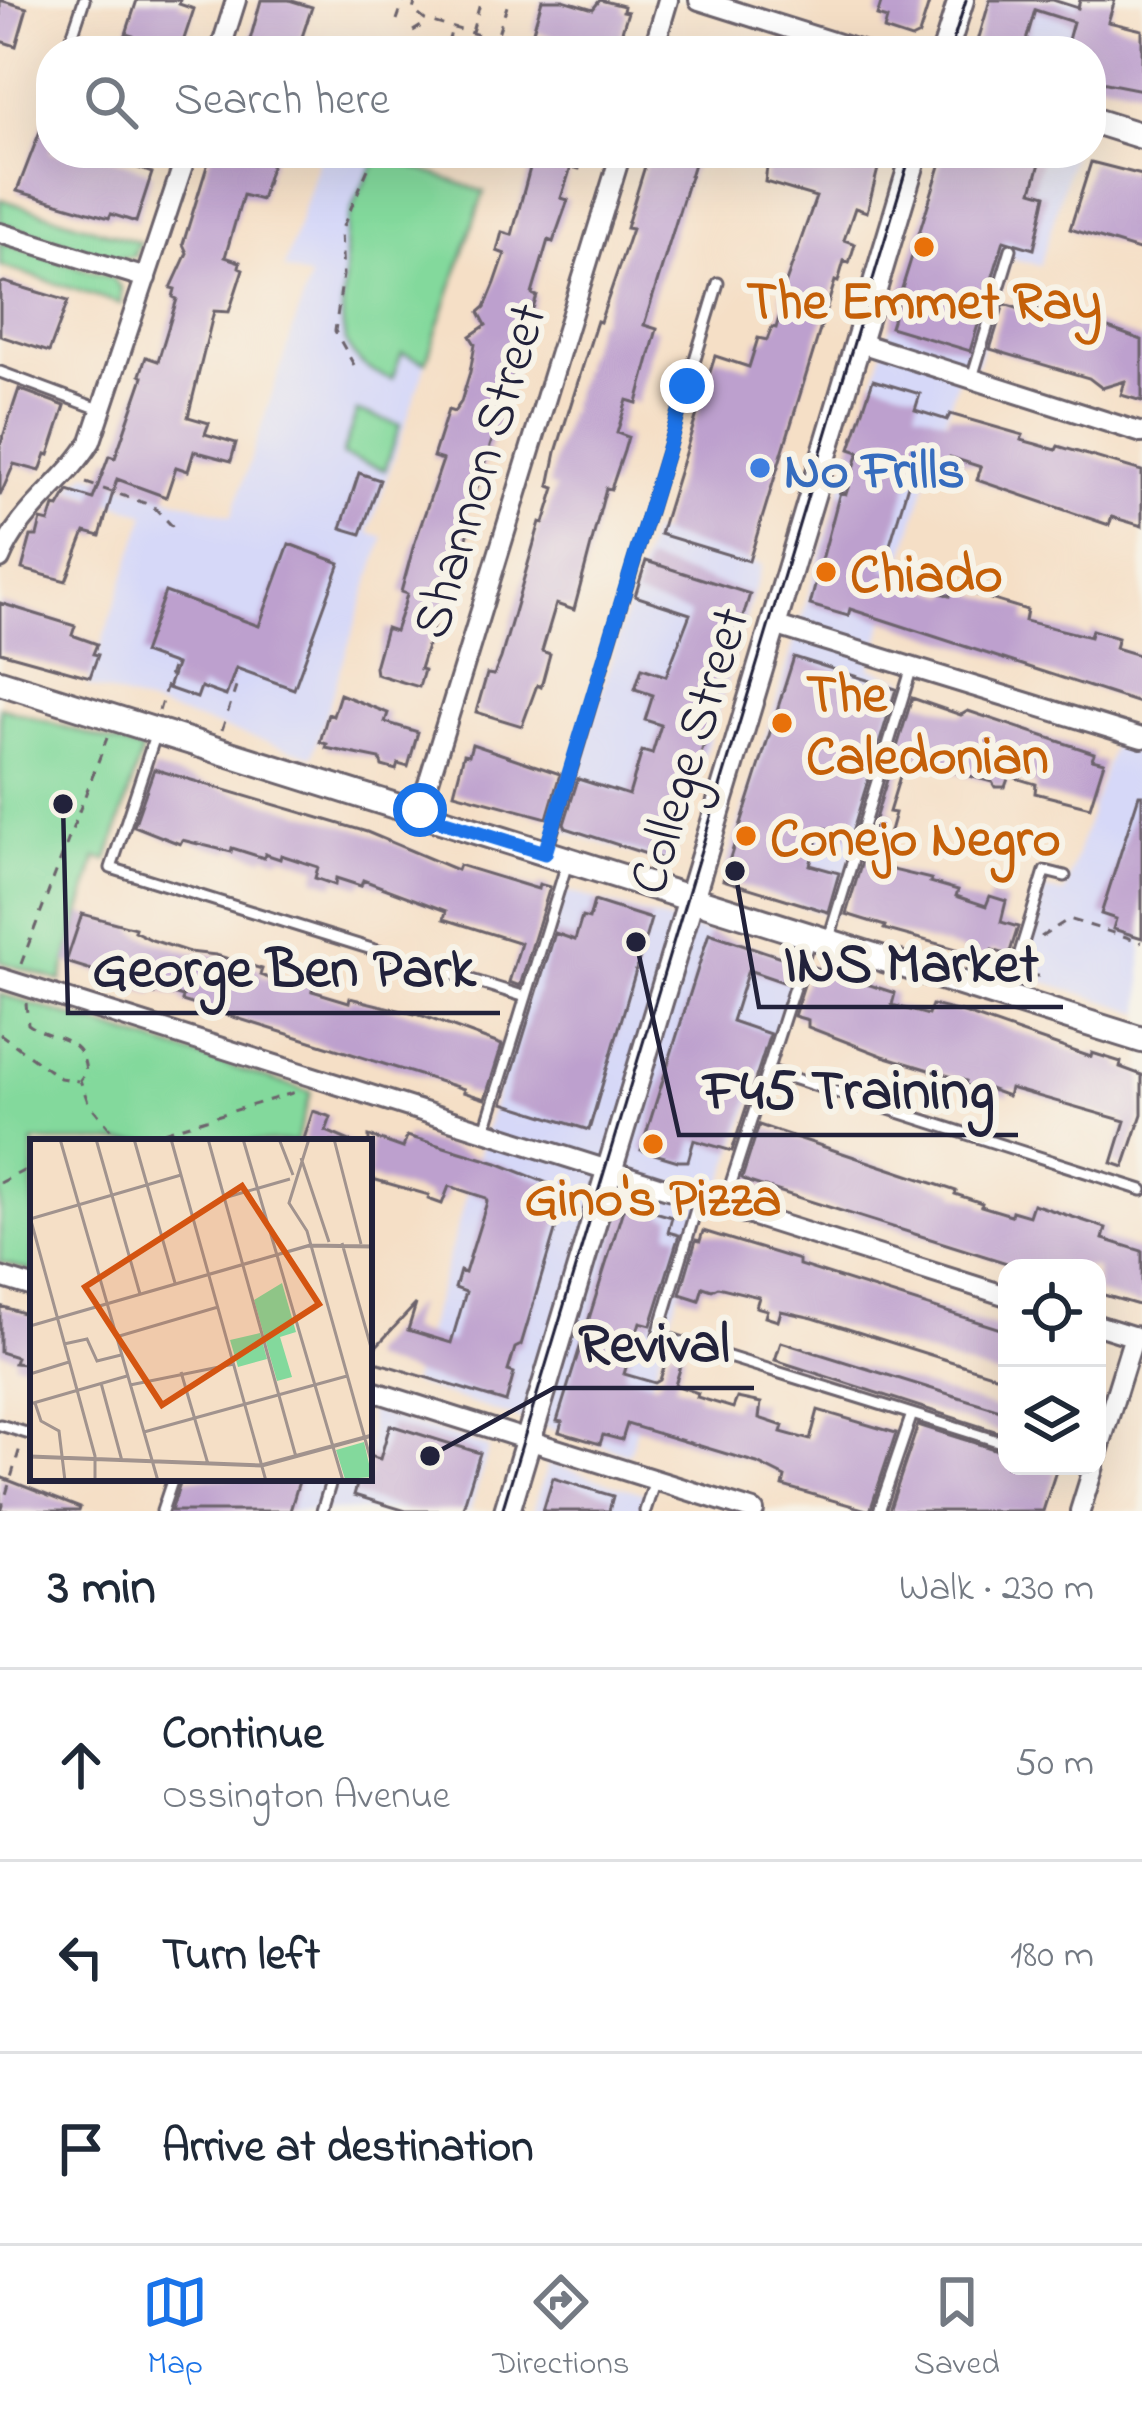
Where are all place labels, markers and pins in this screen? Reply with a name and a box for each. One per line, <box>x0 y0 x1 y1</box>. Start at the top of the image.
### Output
marker: The Emmet Ray <box>911 234 937 260</box>
place label: The Emmet Ray <box>746 266 1102 345</box>
place label: No Frills <box>784 435 965 513</box>
marker: No Frills <box>747 455 773 481</box>
place label: Chiado <box>850 539 1003 617</box>
marker: Chiado <box>813 559 839 585</box>
place label: The Caledonian <box>806 659 1049 799</box>
marker: The Caledonian <box>769 710 795 736</box>
place label: Conejo Negro <box>770 803 1061 883</box>
marker: Conejo Negro <box>733 823 759 849</box>
callout: INS Market <box>759 914 1063 1007</box>
callout: George Ben Park <box>68 920 500 1013</box>
callout: F45 Training <box>679 1042 1018 1135</box>
marker: Gino's Pizza <box>640 1131 666 1157</box>
place label: Gino's Pizza <box>524 1163 782 1241</box>
callout: Revival <box>554 1295 754 1388</box>

